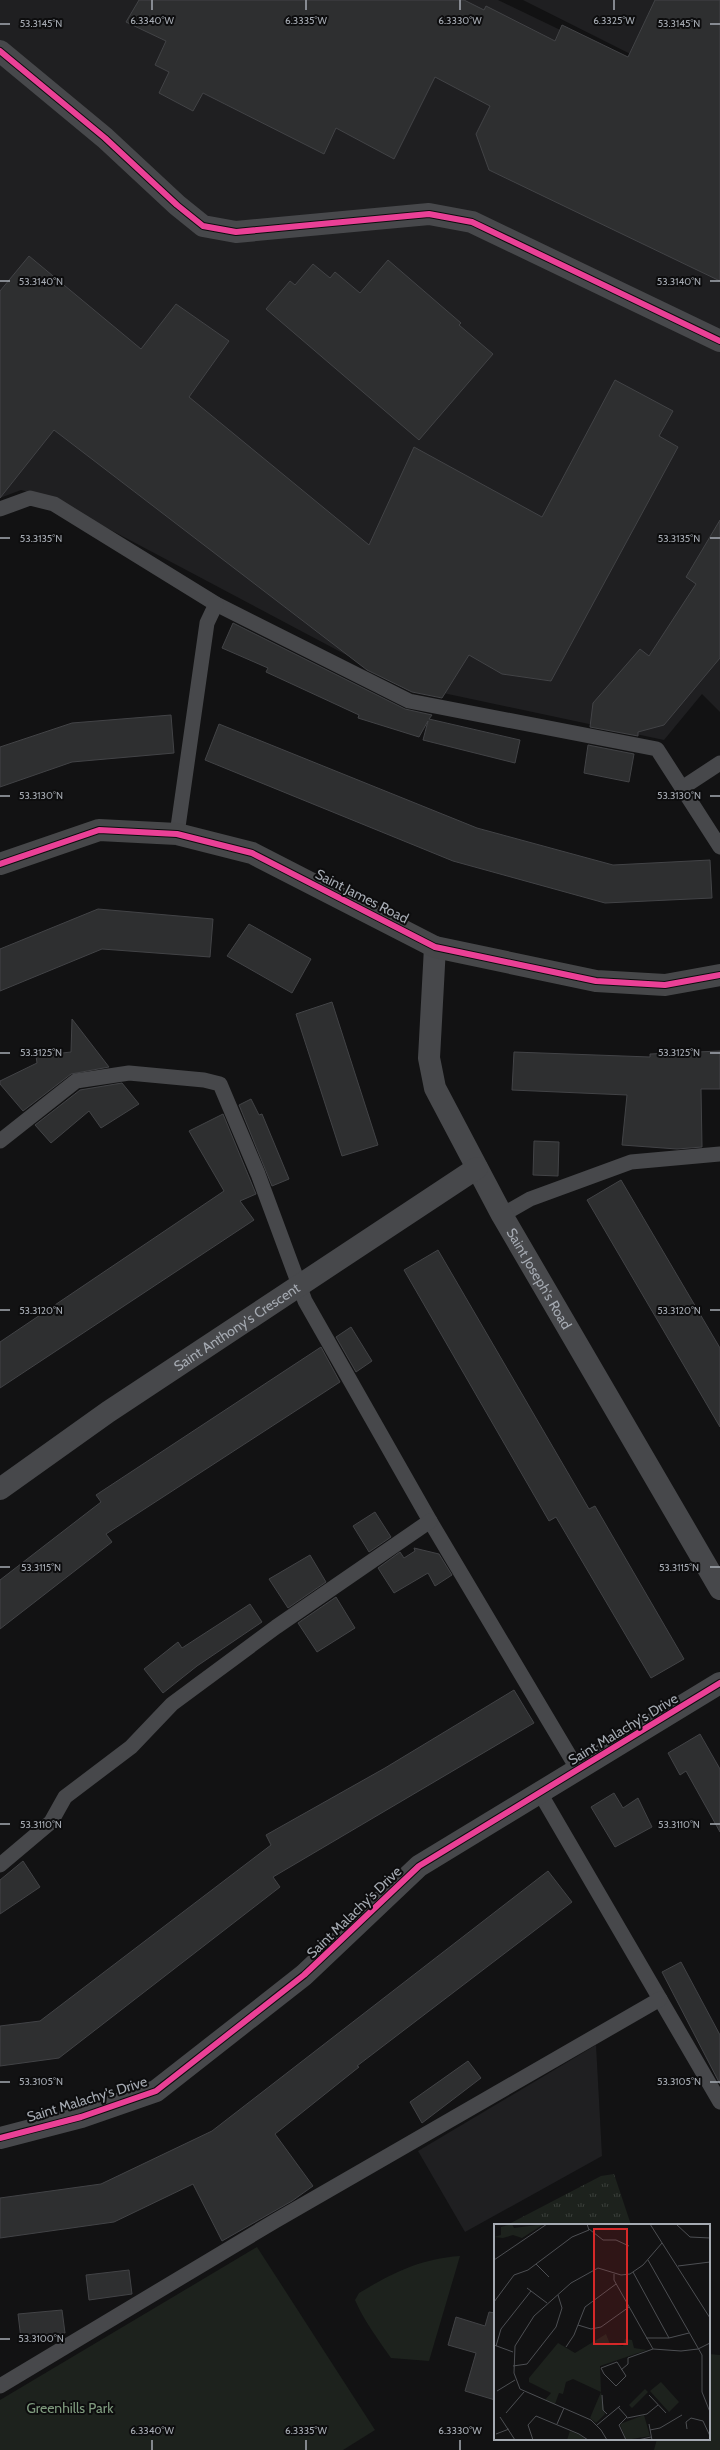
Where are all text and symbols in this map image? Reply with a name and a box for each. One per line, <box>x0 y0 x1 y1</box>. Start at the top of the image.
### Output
text: 6.3340°W <box>130 14 174 27</box>
text: 6.3335°W <box>285 14 327 27</box>
text: 6.3330°W <box>438 14 482 27</box>
text: 6.3325°W <box>593 14 635 27</box>
text: 53.3145°N <box>20 17 62 30</box>
text: 53.3145°N <box>658 17 700 30</box>
text: 53.3140°N <box>19 275 63 288</box>
text: 53.3140°N <box>657 275 701 288</box>
text: 53.3135°N <box>20 532 62 545</box>
text: 53.3135°N <box>658 532 700 545</box>
text: 53.3130°N <box>19 789 63 802</box>
text: 53.3130°N <box>657 789 701 802</box>
street label: Saint James Road <box>312 865 412 927</box>
text: 53.3125°N <box>20 1046 62 1059</box>
text: 53.3125°N <box>658 1046 700 1059</box>
street label: Saint Joseph's Road <box>503 1225 576 1333</box>
street label: Saint Anthony's Crescent <box>170 1279 303 1375</box>
text: 53.3120°N <box>19 1304 63 1317</box>
text: 53.3120°N <box>657 1304 701 1317</box>
text: 53.3115°N <box>21 1561 61 1574</box>
text: 53.3115°N <box>659 1561 699 1574</box>
street label: Saint Malachy's Drive <box>565 1689 681 1769</box>
text: 53.3110°N <box>20 1818 62 1831</box>
text: 53.3110°N <box>658 1818 700 1831</box>
street label: Saint Malachy's Drive <box>303 1862 405 1962</box>
street label: Saint Malachy's Drive <box>25 2072 149 2126</box>
text: 53.3105°N <box>19 2075 63 2088</box>
text: 53.3105°N <box>657 2075 701 2088</box>
inset map <box>494 2224 710 2440</box>
text: 53.3100°N <box>18 2332 64 2345</box>
park label: Greenhills Park <box>26 2399 114 2417</box>
text: 6.3340°W <box>130 2424 174 2437</box>
text: 6.3335°W <box>285 2424 327 2437</box>
text: 6.3330°W <box>438 2424 482 2437</box>

